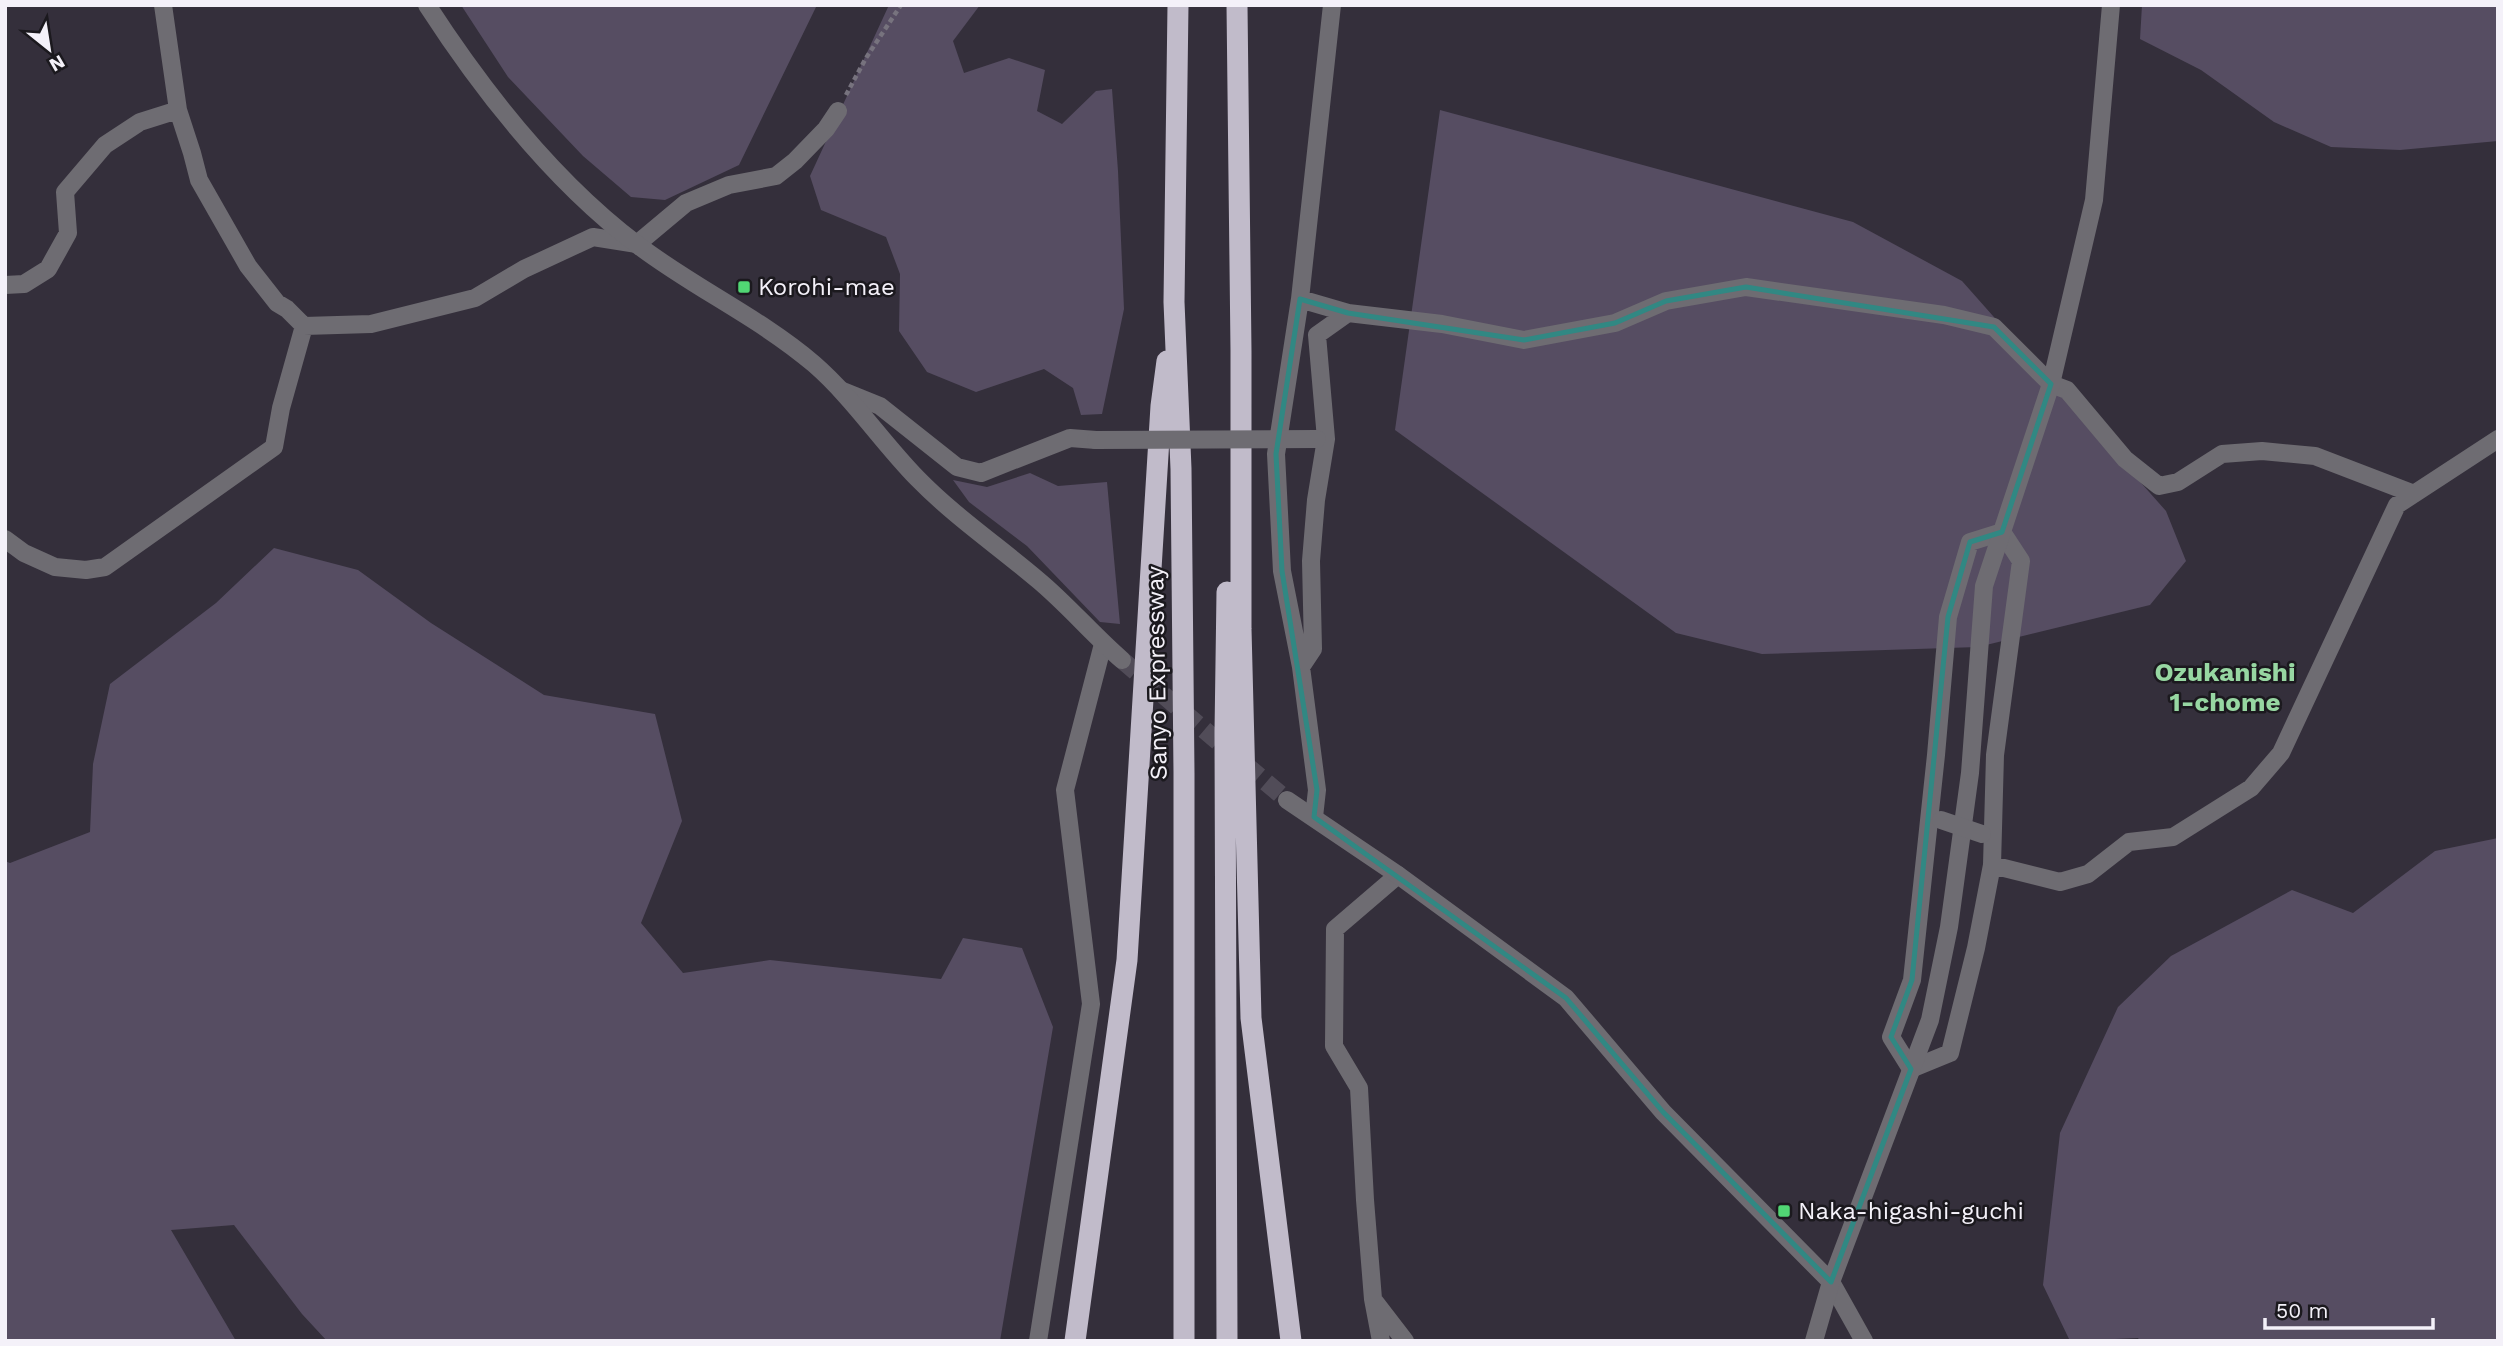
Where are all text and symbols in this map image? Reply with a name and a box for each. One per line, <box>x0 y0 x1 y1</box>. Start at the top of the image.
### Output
north arrow <box>14 14 84 84</box>
text: N <box>45 50 69 77</box>
place label: Korohi-mae <box>758 273 895 301</box>
marker: Korohi-mae <box>736 279 752 295</box>
street label: Sanyo Expressway <box>1141 565 1173 780</box>
district label: Ozukanishi 1-chome <box>2155 657 2295 717</box>
place label: Naka-higashi-guchi <box>1798 1197 2024 1225</box>
marker: Naka-higashi-guchi <box>1776 1203 1792 1219</box>
scale bar <box>2265 1286 2433 1330</box>
text: 50 m <box>2276 1298 2328 1323</box>

